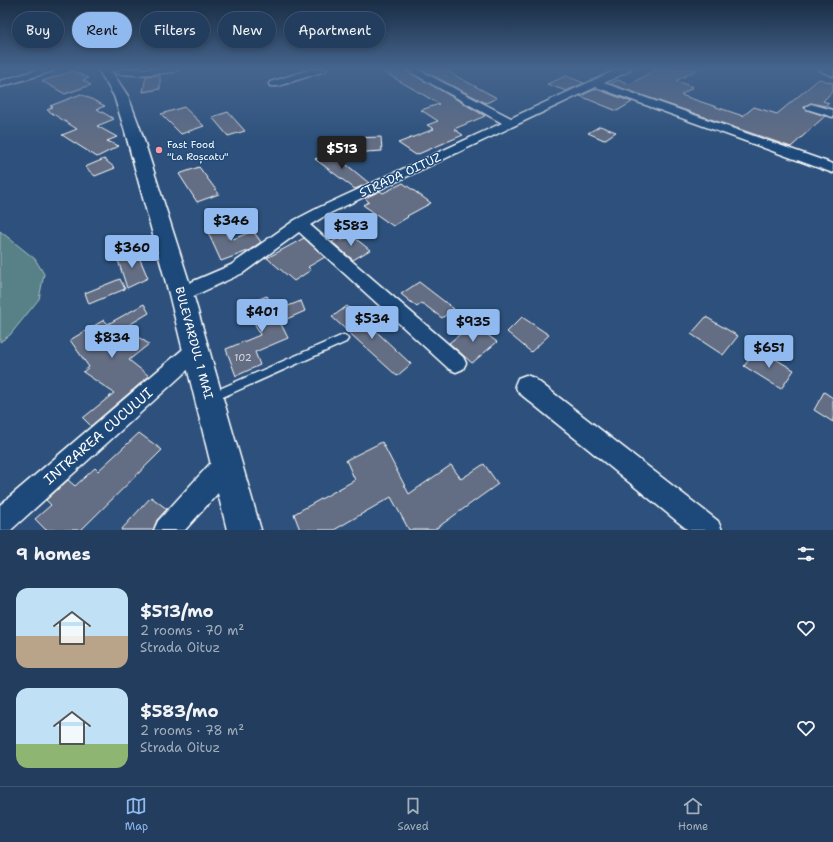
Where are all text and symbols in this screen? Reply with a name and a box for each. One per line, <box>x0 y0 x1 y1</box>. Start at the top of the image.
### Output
chip: Buy <box>12 12 64 48</box>
chip: Rent <box>72 12 132 48</box>
chip: Filters <box>140 12 210 48</box>
chip: New <box>218 12 276 48</box>
chip: Apartment <box>284 12 385 48</box>
pin: $513 <box>318 136 366 170</box>
place label: Fast Food "La Roșcatu" <box>167 138 229 164</box>
text: $513 <box>326 140 358 157</box>
marker: Fast Food "La Roșcatu" <box>154 145 164 155</box>
street label: STRADA OITUZ <box>356 149 444 201</box>
pin: $346 <box>207 208 255 242</box>
text: $346 <box>213 212 249 229</box>
pin: $583 <box>327 213 375 247</box>
text: $583 <box>333 217 369 234</box>
pin: $360 <box>108 235 156 269</box>
text: $360 <box>114 239 150 256</box>
street label: BULEVARDUL 1 MAI <box>171 285 217 401</box>
pin: $401 <box>238 299 286 333</box>
text: $401 <box>246 303 278 320</box>
pin: $534 <box>348 306 396 340</box>
pin: $935 <box>449 309 497 343</box>
text: $534 <box>354 310 390 327</box>
text: $935 <box>456 313 490 330</box>
pin: $834 <box>88 325 136 359</box>
text: $834 <box>94 329 130 346</box>
pin: $651 <box>745 335 793 369</box>
text: $651 <box>753 339 785 356</box>
house number: 102 <box>234 351 252 364</box>
street label: INTRAREA CUCULUI <box>40 384 156 488</box>
text: 9 homes <box>16 543 91 565</box>
icon: filters <box>795 543 817 565</box>
text: $513/mo <box>140 600 214 622</box>
icon: home <box>48 604 96 652</box>
icon: heart <box>795 617 817 639</box>
text: 2 rooms · 70 m² <box>140 622 244 639</box>
text: Strada Oituz <box>140 639 220 656</box>
text: $583/mo <box>140 700 219 722</box>
icon: home <box>48 704 96 752</box>
icon: heart <box>795 717 817 739</box>
text: 2 rooms · 78 m² <box>140 722 244 739</box>
text: Strada Oituz <box>140 739 220 756</box>
tab: Map <box>125 795 148 834</box>
tab: Saved <box>398 795 429 834</box>
tab: Home <box>678 795 708 834</box>

